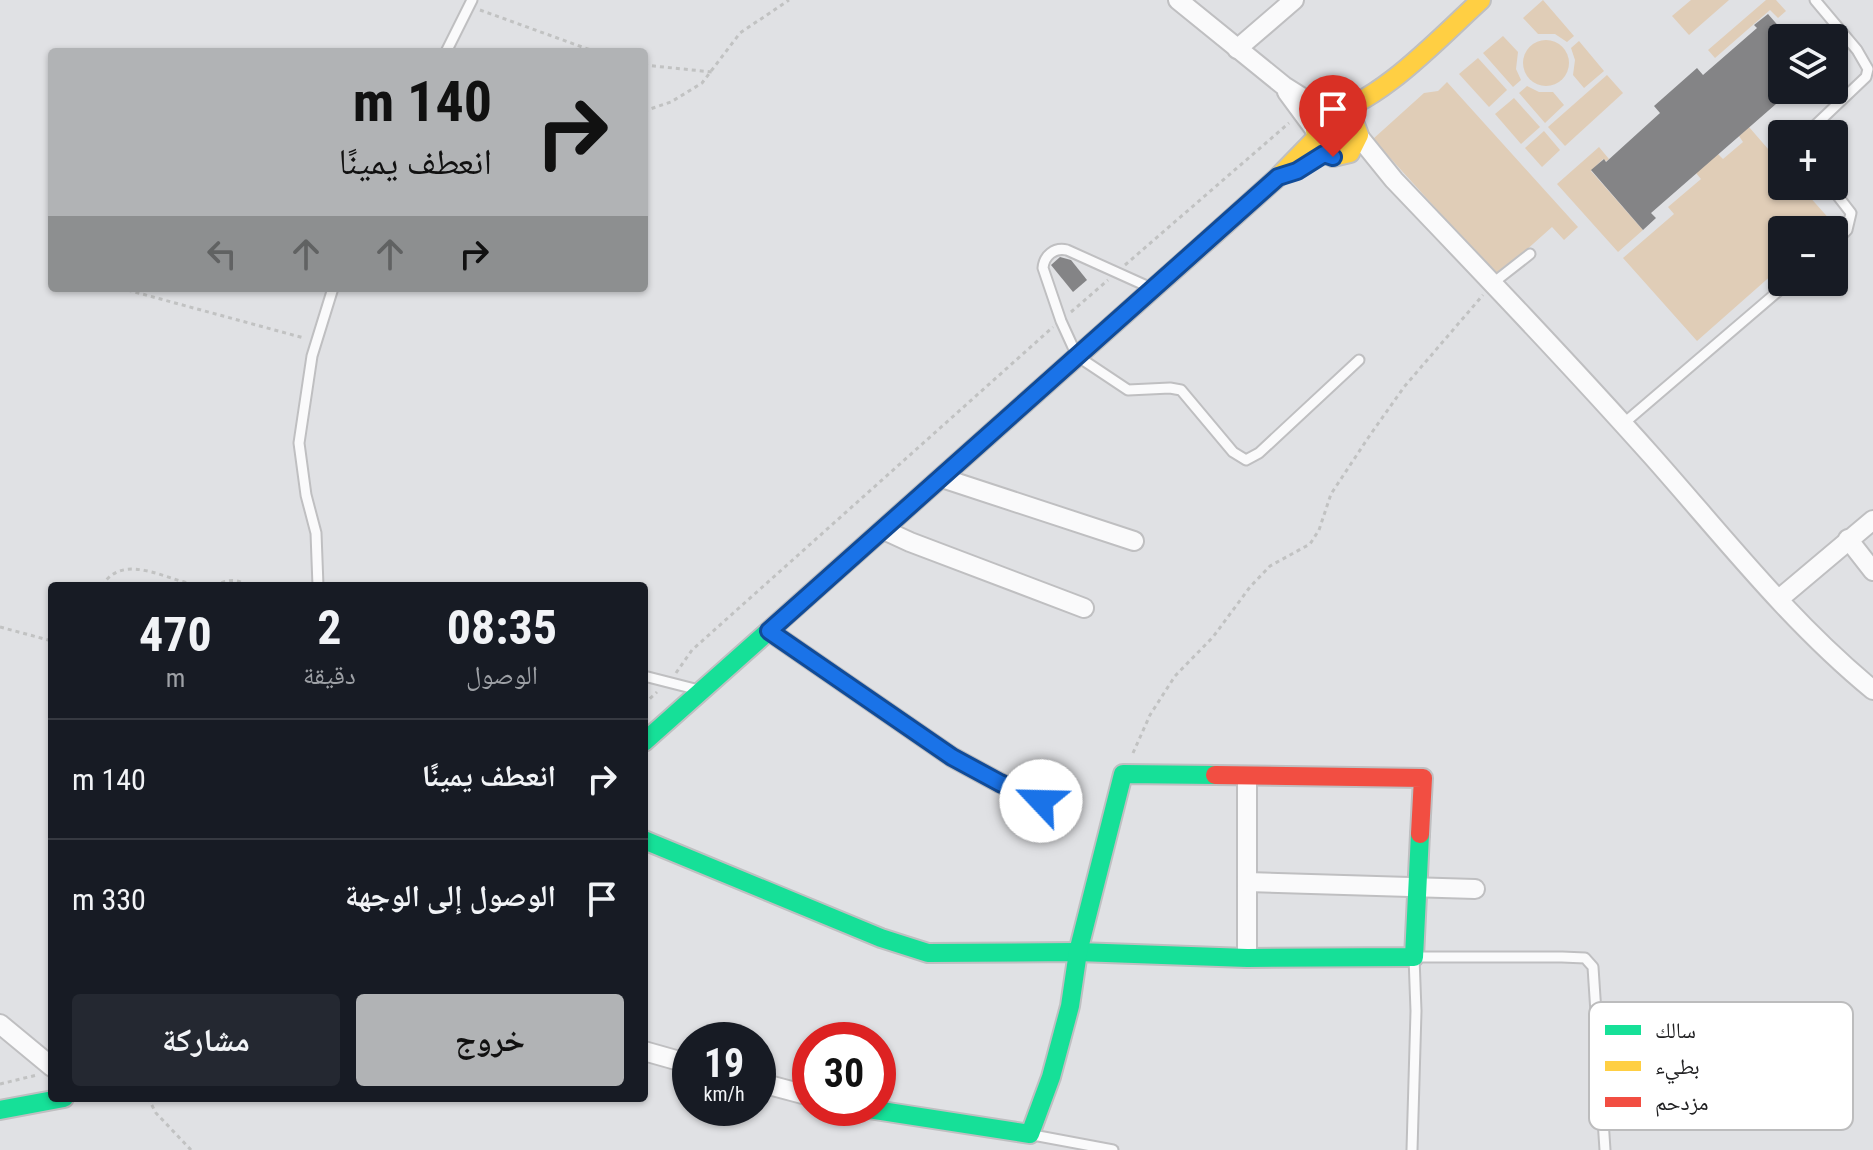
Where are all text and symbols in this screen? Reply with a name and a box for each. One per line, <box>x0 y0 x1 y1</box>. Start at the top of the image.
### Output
map controls <box>1768 24 1848 296</box>
button: layers <box>1768 24 1848 104</box>
text: 140 m <box>353 69 492 135</box>
pin <box>1299 75 1367 157</box>
icon: right <box>520 80 624 184</box>
icon: arrive <box>1311 87 1355 131</box>
button: + <box>1768 120 1848 200</box>
text: انعطف يمينًا <box>339 141 492 183</box>
button: − <box>1768 216 1848 296</box>
icon: left <box>200 232 244 276</box>
icon: ahead <box>284 232 328 276</box>
icon: ahead <box>368 232 412 276</box>
icon: right <box>452 232 496 276</box>
text: 2 <box>317 599 341 656</box>
text: 08:35 <box>447 599 557 656</box>
text: 470 <box>139 606 212 663</box>
text: دقيقة <box>303 660 356 690</box>
text: الوصول <box>466 660 538 690</box>
text: m <box>166 663 185 693</box>
icon: right <box>580 757 624 801</box>
text: انعطف يمينًا <box>422 758 556 793</box>
position arrow <box>999 759 1083 843</box>
text: 140 m <box>72 762 146 797</box>
icon: arrive <box>580 877 624 921</box>
text: الوصول إلى الوجهة <box>345 878 556 913</box>
text: 330 m <box>72 882 146 917</box>
button: مشاركة <box>72 994 340 1086</box>
button: خروج <box>356 994 624 1086</box>
legend <box>1589 1002 1853 1130</box>
text: سالك <box>1655 1018 1696 1043</box>
speed limit sign: 30 <box>792 1022 896 1126</box>
text: 19 <box>704 1040 744 1087</box>
text: بطيء <box>1655 1054 1700 1084</box>
text: km/h <box>703 1082 745 1106</box>
text: مزدحم <box>1655 1090 1709 1117</box>

